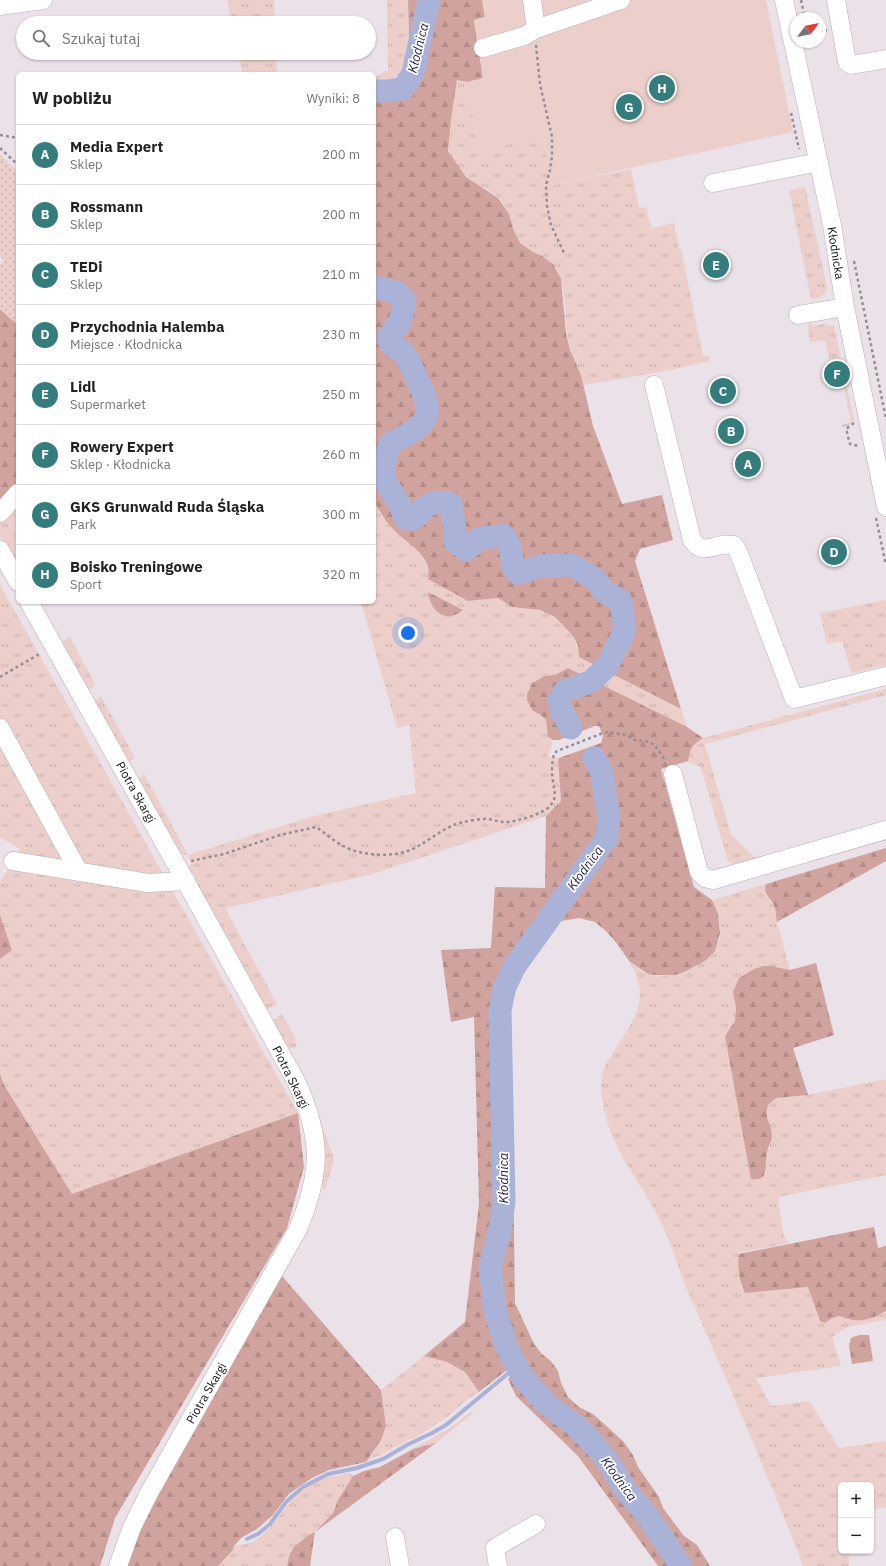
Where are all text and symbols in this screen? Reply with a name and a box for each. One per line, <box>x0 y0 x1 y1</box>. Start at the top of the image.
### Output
north arrow <box>790 12 826 48</box>
search box <box>16 16 376 60</box>
water label: Kłodnica <box>404 21 432 75</box>
icon: search <box>30 27 52 49</box>
text: Szukaj tutaj <box>62 29 140 48</box>
pin: H <box>649 73 675 103</box>
text: W pobliżu <box>32 87 112 109</box>
text: Wyniki: 8 <box>307 90 360 107</box>
pin: G <box>616 92 642 122</box>
text: Media Expert <box>70 137 163 156</box>
text: A <box>41 146 49 163</box>
text: 200 m <box>322 146 360 163</box>
text: Sklep <box>70 156 103 173</box>
text: Rossmann <box>70 197 143 216</box>
text: B <box>41 206 49 223</box>
text: 200 m <box>322 206 360 223</box>
text: Sklep <box>70 216 103 233</box>
street label: Kłodnicka <box>824 226 848 281</box>
pin: E <box>703 250 729 280</box>
text: TEDi <box>70 257 103 276</box>
text: C <box>41 266 49 283</box>
text: 210 m <box>322 266 360 283</box>
text: Sklep <box>70 276 103 293</box>
text: Przychodnia Halemba <box>70 317 224 336</box>
text: D <box>40 326 50 343</box>
text: 230 m <box>322 326 360 343</box>
text: Miejsce · Kłodnicka <box>70 336 182 353</box>
pin: F <box>824 359 850 389</box>
pin: C <box>710 376 736 406</box>
text: Lidl <box>70 377 96 396</box>
text: E <box>41 386 49 403</box>
text: 250 m <box>322 386 360 403</box>
text: Supermarket <box>70 396 146 413</box>
pin: B <box>718 416 744 446</box>
text: Rowery Expert <box>70 437 174 456</box>
text: F <box>41 446 49 463</box>
text: 260 m <box>322 446 360 463</box>
pin: A <box>735 449 761 479</box>
text: Sklep · Kłodnicka <box>70 456 171 473</box>
text: GKS Grunwald Ruda Śląska <box>70 497 264 516</box>
text: G <box>40 506 50 523</box>
text: 300 m <box>322 506 360 523</box>
text: Park <box>70 516 96 533</box>
pin: D <box>821 537 847 567</box>
text: Boisko Treningowe <box>70 557 203 576</box>
text: H <box>40 566 50 583</box>
text: 320 m <box>322 566 360 583</box>
text: Sport <box>70 576 102 593</box>
your location <box>398 623 418 643</box>
street label: Piotra Skargi <box>113 759 159 825</box>
water label: Kłodnica <box>563 842 607 894</box>
street label: Piotra Skargi <box>269 1043 313 1111</box>
water label: Kłodnica <box>495 1153 512 1203</box>
street label: Piotra Skargi <box>183 1360 229 1426</box>
water label: Kłodnica <box>597 1453 641 1505</box>
map controls <box>838 1482 874 1554</box>
button: + <box>838 1482 874 1518</box>
button: − <box>838 1518 874 1554</box>

